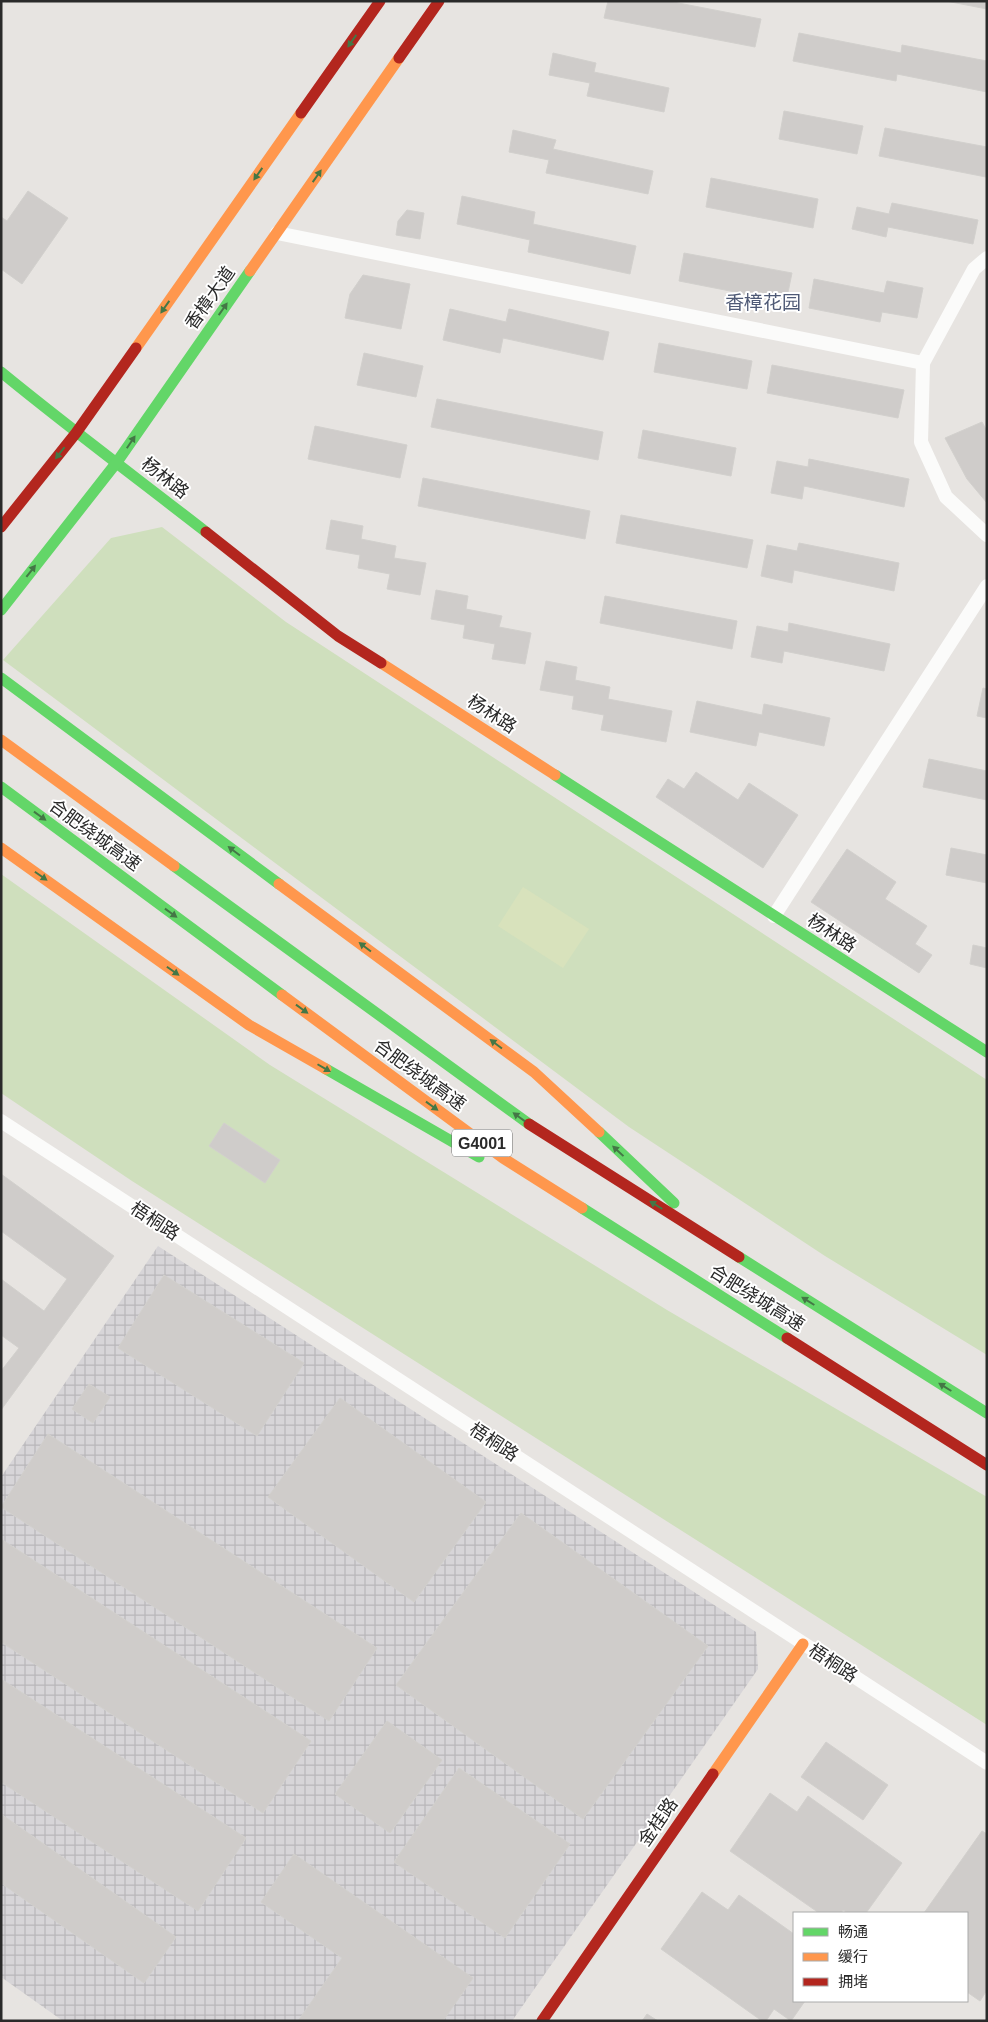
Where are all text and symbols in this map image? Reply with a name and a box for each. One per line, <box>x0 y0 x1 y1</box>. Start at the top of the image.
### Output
one-way arrow <box>347 34 357 48</box>
one-way arrow <box>253 167 263 181</box>
one-way arrow <box>312 169 322 183</box>
street label: 香樟大道 <box>181 263 239 333</box>
district label: 香樟花园 <box>725 292 801 313</box>
one-way arrow <box>160 300 170 314</box>
one-way arrow <box>218 302 228 316</box>
one-way arrow <box>126 436 135 449</box>
one-way arrow <box>55 446 66 459</box>
street label: 杨林路 <box>138 453 192 503</box>
one-way arrow <box>26 565 37 578</box>
street label: 杨林路 <box>464 691 520 737</box>
street label: 合肥绕城高速 <box>45 795 145 875</box>
one-way arrow <box>33 811 47 821</box>
one-way arrow <box>228 845 241 856</box>
one-way arrow <box>34 871 48 881</box>
one-way arrow <box>164 907 177 918</box>
street label: 杨林路 <box>804 910 860 956</box>
one-way arrow <box>358 942 372 952</box>
one-way arrow <box>166 965 179 976</box>
one-way arrow <box>295 1004 309 1014</box>
street label: 合肥绕城高速 <box>370 1035 470 1115</box>
one-way arrow <box>489 1039 503 1049</box>
one-way arrow <box>318 1064 331 1073</box>
one-way arrow <box>426 1101 439 1111</box>
one-way arrow <box>512 1112 526 1122</box>
road number: G4001 <box>452 1130 512 1156</box>
one-way arrow <box>612 1145 624 1157</box>
street label: 梧桐路 <box>127 1198 183 1244</box>
one-way arrow <box>649 1200 662 1209</box>
street label: 合肥绕城高速 <box>706 1261 808 1335</box>
one-way arrow <box>801 1296 815 1305</box>
one-way arrow <box>939 1383 952 1392</box>
street label: 梧桐路 <box>466 1419 522 1465</box>
street label: 梧桐路 <box>805 1640 861 1686</box>
street label: 金桂路 <box>634 1794 682 1850</box>
legend <box>793 1912 968 2002</box>
text: 畅通 <box>838 1923 868 1940</box>
text: 缓行 <box>838 1948 868 1965</box>
text: 拥堵 <box>838 1973 868 1990</box>

